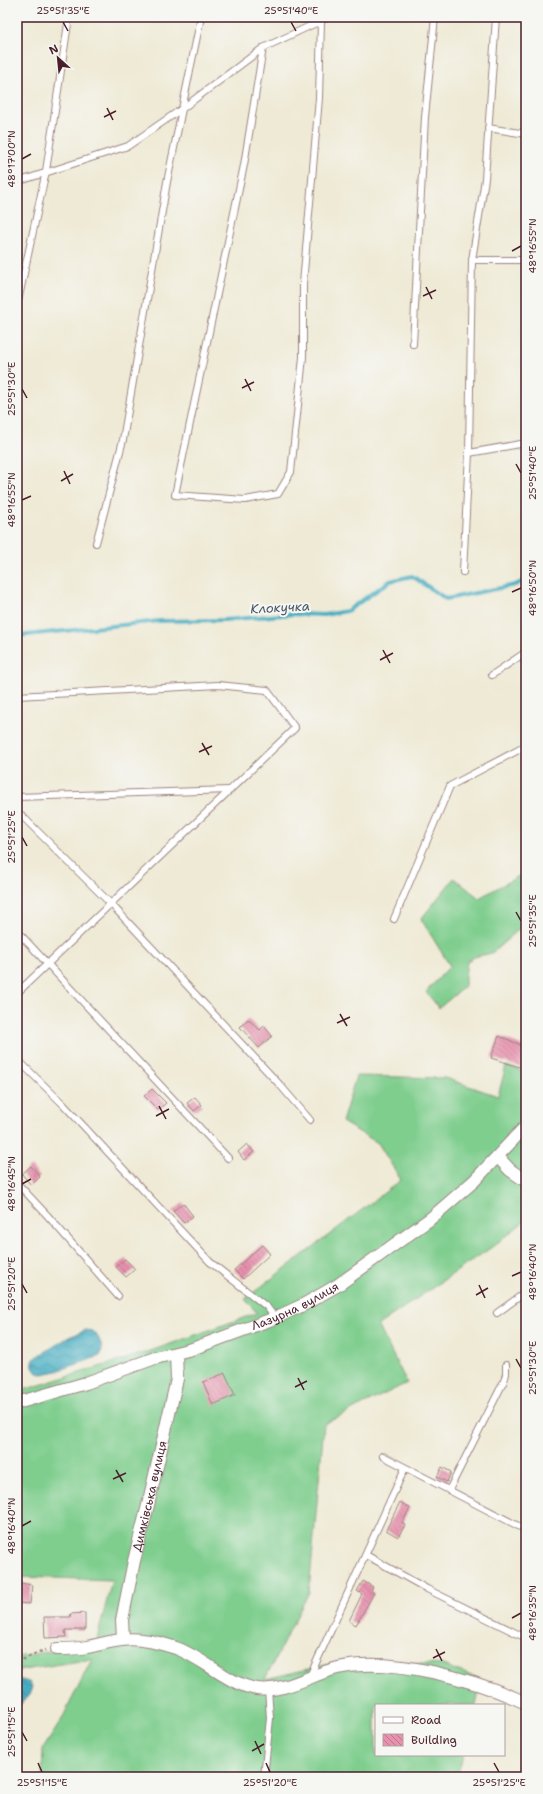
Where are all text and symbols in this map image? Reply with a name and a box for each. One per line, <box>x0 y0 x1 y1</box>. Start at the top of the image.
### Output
text: 25°51'35"E <box>36 4 90 17</box>
text: 25°51'40"E <box>264 4 318 17</box>
north arrow <box>38 38 78 78</box>
text: N <box>46 41 61 58</box>
text: 48°17'00"N <box>5 130 18 188</box>
text: 48°16'55"N <box>526 218 539 274</box>
text: 25°51'30"E <box>5 362 18 416</box>
text: 25°51'40"E <box>526 446 539 500</box>
text: 48°16'55"N <box>5 472 18 528</box>
text: 48°16'50"N <box>526 560 539 616</box>
water label: Клокучка <box>250 597 310 618</box>
text: 25°51'25"E <box>5 810 18 864</box>
text: 25°51'35"E <box>526 894 539 948</box>
text: 48°16'45"N <box>5 1156 18 1212</box>
text: 48°16'40"N <box>526 1244 539 1300</box>
text: 25°51'20"E <box>5 1257 18 1311</box>
street label: Лазурна вулиця <box>249 1278 342 1334</box>
text: 25°51'30"E <box>526 1341 539 1395</box>
street label: Димківська вулиця <box>129 1439 171 1553</box>
text: 48°16'40"N <box>5 1498 18 1554</box>
text: 48°16'35"N <box>526 1585 539 1641</box>
legend <box>375 1704 505 1756</box>
text: 25°51'15"E <box>5 1707 18 1757</box>
text: Road <box>411 1712 442 1728</box>
text: Building <box>411 1732 457 1748</box>
text: 25°51'15"E <box>17 1776 67 1789</box>
text: 25°51'20"E <box>243 1776 297 1789</box>
text: 25°51'25"E <box>472 1776 526 1789</box>

